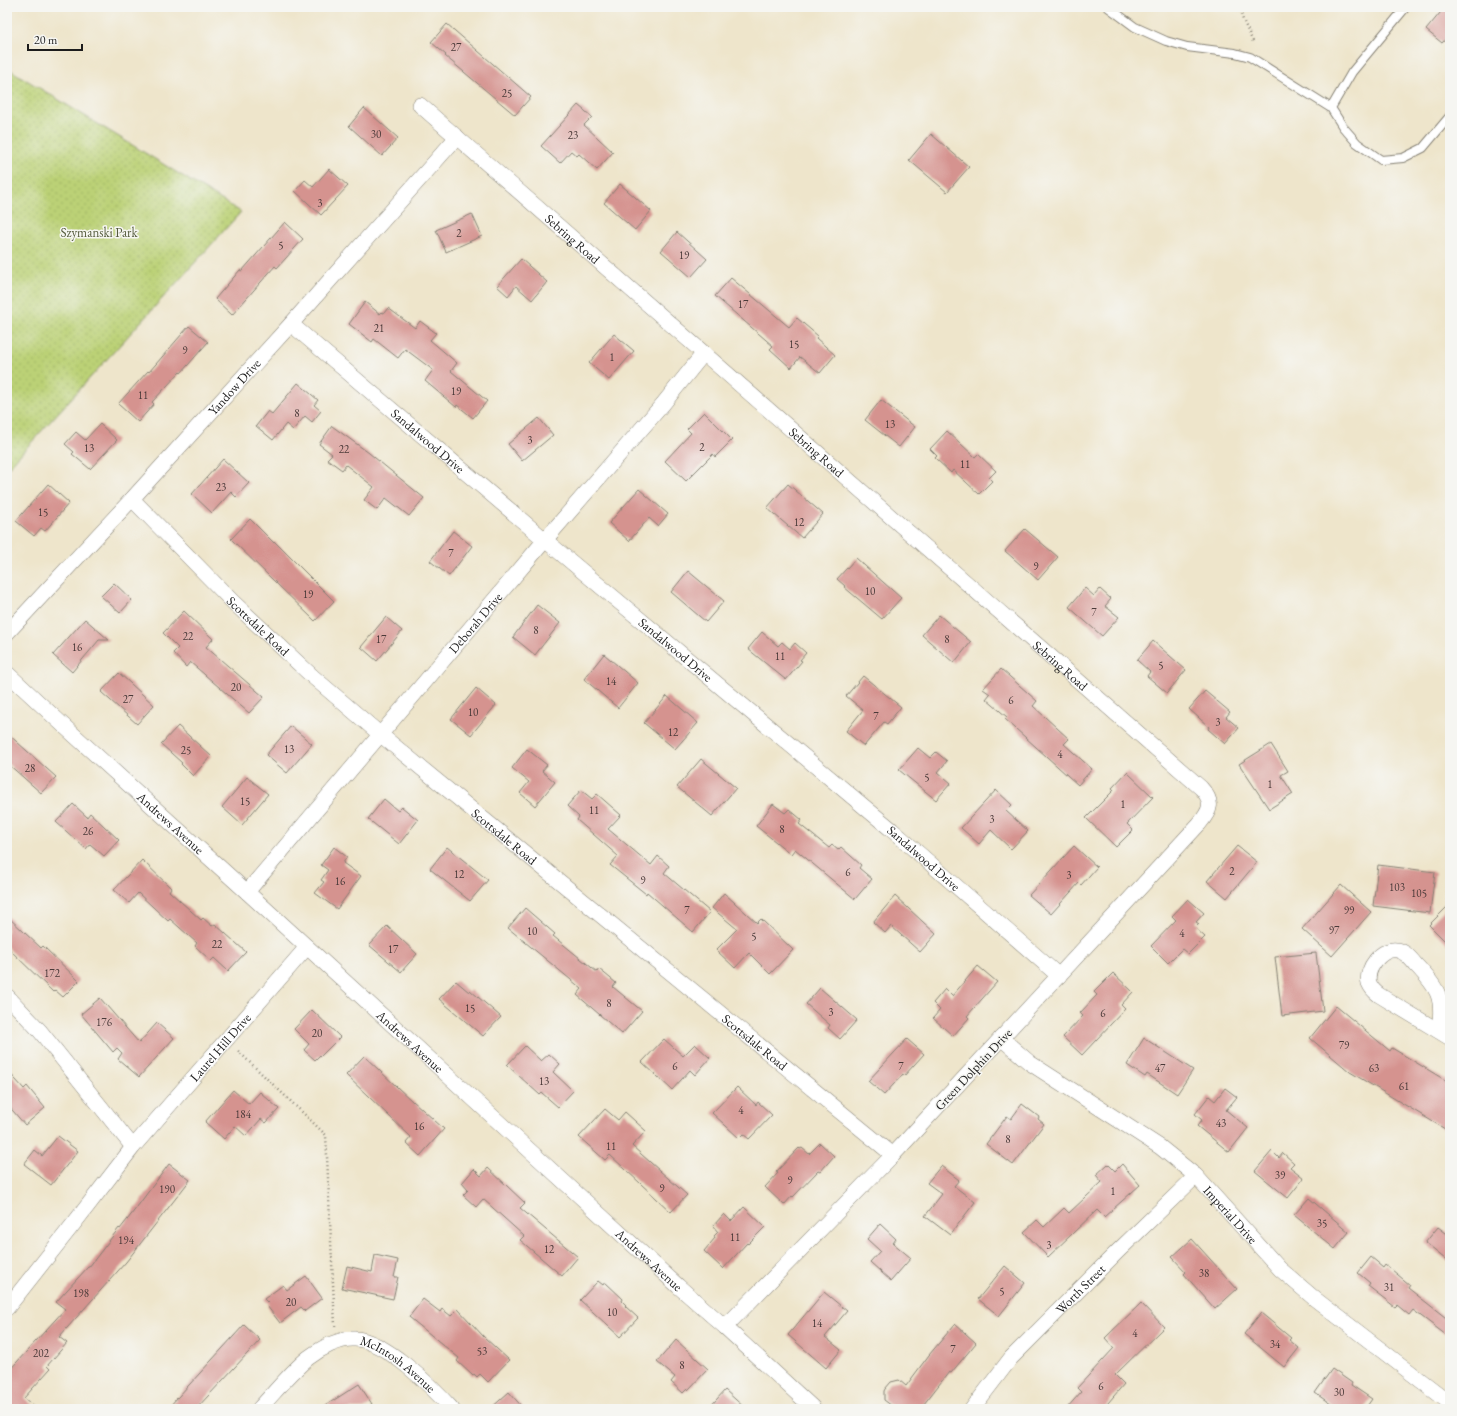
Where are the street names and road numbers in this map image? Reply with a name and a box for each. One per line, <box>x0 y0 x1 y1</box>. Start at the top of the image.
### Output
street label: Sebring Road <box>541 210 604 268</box>
street label: Yandow Drive <box>204 355 264 419</box>
street label: Sandalwood Drive <box>387 405 468 477</box>
street label: Sebring Road <box>785 424 848 481</box>
street label: Deborah Drive <box>445 589 506 657</box>
street label: Scottsdale Road <box>223 593 293 660</box>
street label: Sandalwood Drive <box>635 614 716 686</box>
street label: Sebring Road <box>1029 637 1092 695</box>
street label: Andrews Avenue <box>133 788 208 858</box>
street label: Scottsdale Road <box>468 805 541 869</box>
street label: Sandalwood Drive <box>884 822 964 895</box>
street label: Andrews Avenue <box>372 1006 447 1076</box>
street label: Laurel Hill Drive <box>186 1010 255 1085</box>
street label: Scottsdale Road <box>718 1010 791 1074</box>
street label: Green Dolphin Drive <box>931 1025 1016 1114</box>
street label: Imperial Drive <box>1200 1182 1261 1247</box>
street label: Andrews Avenue <box>611 1225 686 1295</box>
street label: Worth Street <box>1052 1261 1109 1318</box>
street label: McIntosh Avenue <box>358 1332 439 1396</box>

